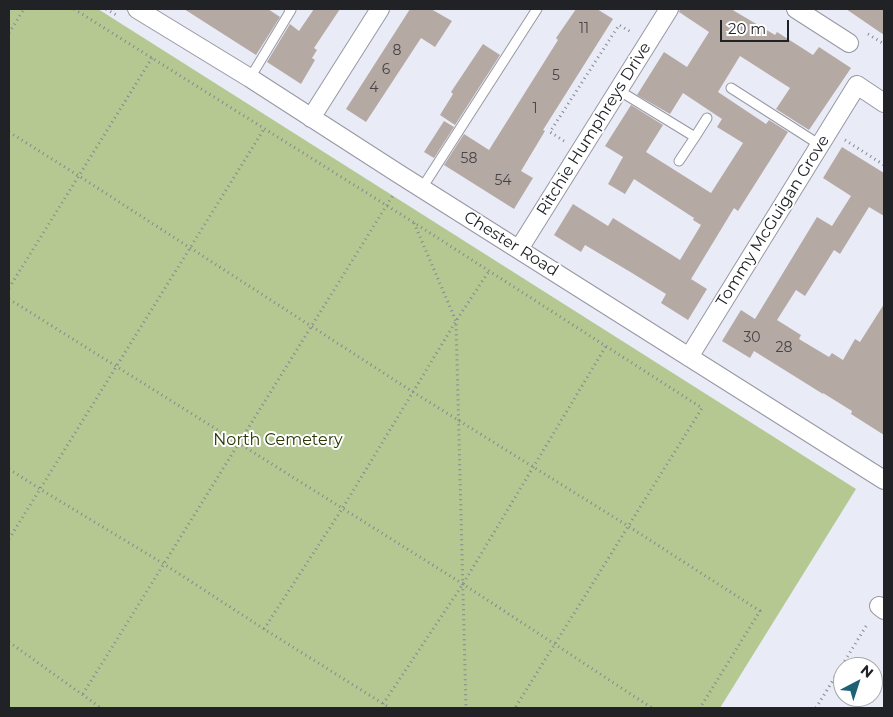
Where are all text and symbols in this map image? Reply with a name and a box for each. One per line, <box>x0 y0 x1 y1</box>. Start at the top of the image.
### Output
scale bar <box>723 10 792 42</box>
text: 20 m <box>728 19 766 38</box>
house number: 11 <box>579 21 589 37</box>
street label: Ritchie Humphreys Drive <box>533 39 655 219</box>
house number: 8 <box>393 43 401 59</box>
house number: 6 <box>382 62 390 78</box>
house number: 5 <box>552 68 560 84</box>
house number: 4 <box>369 80 379 96</box>
house number: 1 <box>532 101 538 117</box>
street label: Tommy McGuigan Grove <box>712 132 834 310</box>
house number: 58 <box>461 151 477 167</box>
house number: 54 <box>494 173 512 189</box>
street label: Chester Road <box>460 207 562 281</box>
house number: 30 <box>743 330 761 346</box>
house number: 28 <box>776 340 792 356</box>
park label: North Cemetery <box>213 430 343 450</box>
north arrow <box>833 657 883 707</box>
text: N <box>857 661 877 682</box>

